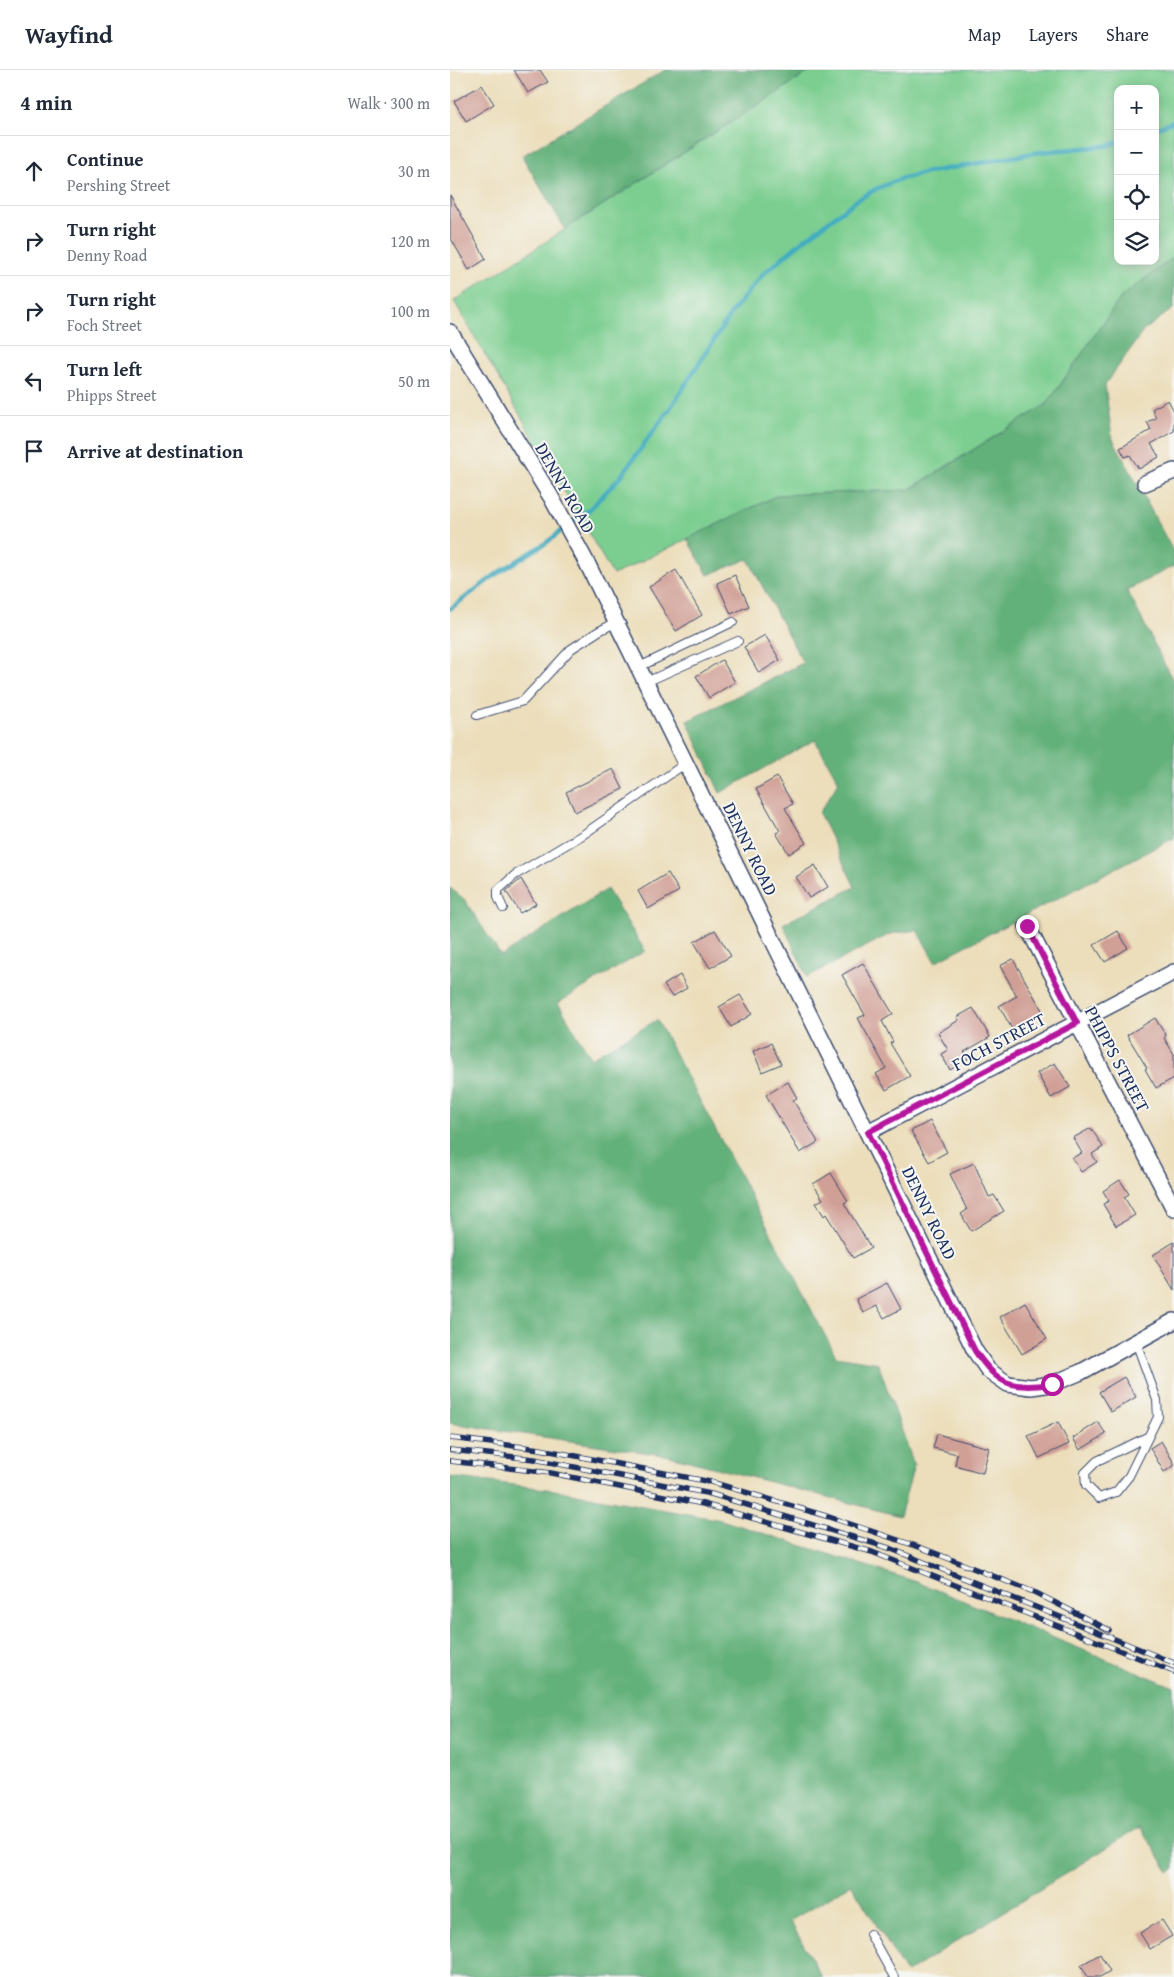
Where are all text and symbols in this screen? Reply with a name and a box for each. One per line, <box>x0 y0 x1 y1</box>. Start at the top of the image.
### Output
text: Wayfind <box>25 17 113 52</box>
text: Map <box>968 21 1001 48</box>
text: Layers <box>1029 21 1078 48</box>
text: Share <box>1106 21 1149 48</box>
map controls <box>1114 85 1159 265</box>
button: + <box>1114 85 1159 130</box>
text: 4 min <box>20 87 72 118</box>
text: Walk · 300 m <box>347 91 430 115</box>
button: − <box>1114 130 1159 175</box>
text: Continue <box>67 145 144 173</box>
icon: ahead <box>20 157 48 185</box>
text: 30 m <box>398 159 430 183</box>
text: Pershing Street <box>67 173 170 197</box>
button: locate <box>1114 175 1159 220</box>
text: Turn right <box>67 215 156 243</box>
button: layers <box>1114 220 1159 265</box>
icon: right <box>20 227 48 255</box>
text: 120 m <box>390 229 430 253</box>
text: Denny Road <box>67 243 147 267</box>
text: Turn right <box>67 285 156 313</box>
icon: right <box>20 297 48 325</box>
text: 100 m <box>390 299 430 323</box>
text: Foch Street <box>67 313 142 337</box>
text: Turn left <box>67 355 142 383</box>
icon: left <box>20 367 48 395</box>
text: 50 m <box>398 369 430 393</box>
text: Phipps Street <box>67 383 157 407</box>
icon: arrive <box>20 437 48 465</box>
text: Arrive at destination <box>67 437 243 465</box>
street label: DENNY ROAD <box>528 437 602 538</box>
street label: DENNY ROAD <box>716 797 785 900</box>
route end <box>1016 915 1039 938</box>
street label: PHIPPS STREET <box>1078 1001 1157 1117</box>
street label: FOCH STREET <box>947 1005 1051 1078</box>
street label: DENNY ROAD <box>895 1161 964 1264</box>
route start <box>1041 1373 1064 1396</box>

